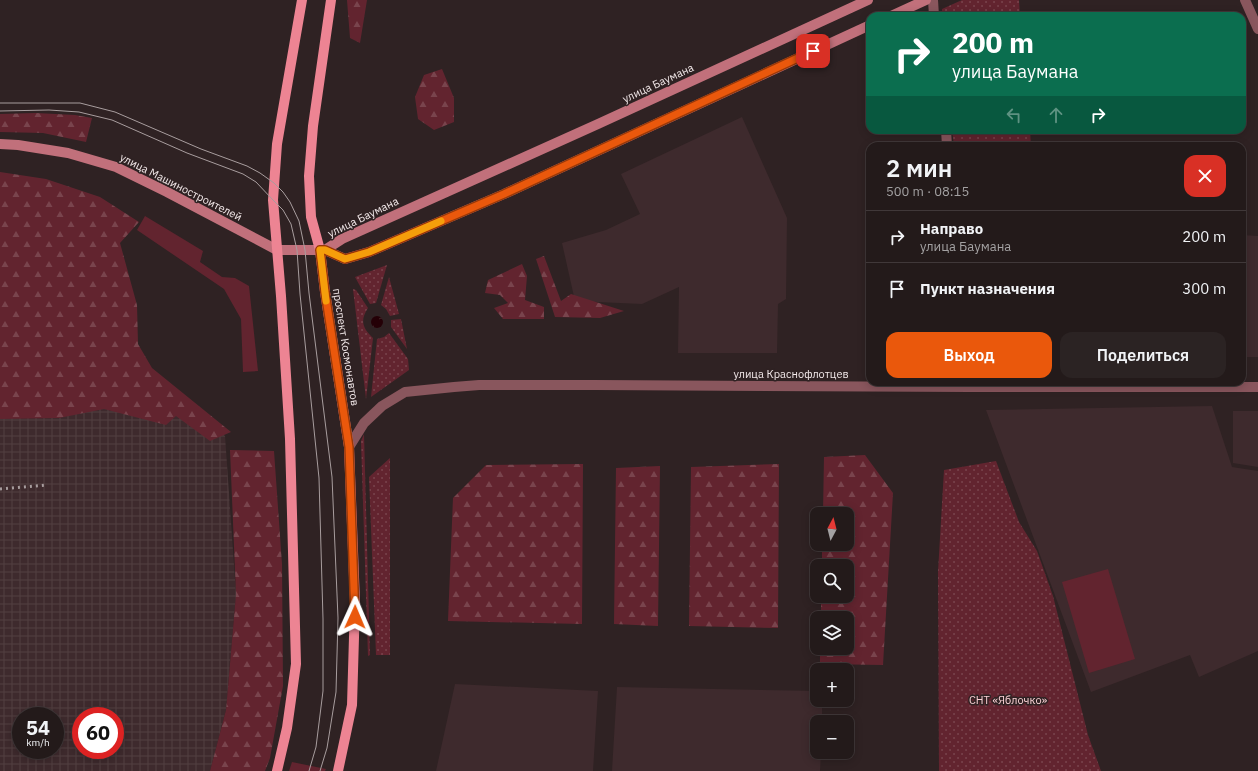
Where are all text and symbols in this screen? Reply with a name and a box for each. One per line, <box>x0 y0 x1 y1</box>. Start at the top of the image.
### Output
text: 200 m <box>952 24 1034 61</box>
icon: right <box>886 28 938 80</box>
pin <box>796 34 830 68</box>
icon: arrive <box>802 40 824 62</box>
street label: улица Баумана <box>620 60 696 106</box>
text: улица Баумана <box>952 60 1078 83</box>
icon: left <box>1003 104 1025 126</box>
icon: ahead <box>1045 104 1067 126</box>
icon: right <box>1087 104 1109 126</box>
street label: улица Машиностроителей <box>118 150 244 224</box>
text: 2 мин <box>886 152 952 184</box>
button: close <box>1184 155 1226 197</box>
text: 500 m · 08:15 <box>886 183 969 200</box>
street label: улица Баумана <box>325 194 401 240</box>
text: Направо <box>920 219 983 238</box>
icon: right <box>886 226 908 248</box>
text: 200 m <box>1182 227 1226 246</box>
text: улица Баумана <box>920 238 1011 255</box>
icon: arrive <box>886 278 908 300</box>
text: Пункт назначения <box>920 279 1055 298</box>
text: 300 m <box>1182 279 1226 298</box>
street label: проспект Космонавтов <box>330 287 362 407</box>
button: Выход <box>886 332 1052 378</box>
button: Поделиться <box>1060 332 1226 378</box>
street label: улица Краснофлотцев <box>733 367 849 381</box>
north arrow <box>810 507 854 551</box>
map controls <box>810 507 854 759</box>
button: search <box>810 559 854 603</box>
position arrow <box>334 596 376 638</box>
button: layers <box>810 611 854 655</box>
button: + <box>810 663 854 707</box>
park label: СНТ «Яблочко» <box>969 693 1047 707</box>
speed limit sign: 60 <box>72 707 124 759</box>
text: 54 <box>26 714 50 741</box>
button: − <box>810 715 854 759</box>
text: km/h <box>26 736 50 749</box>

